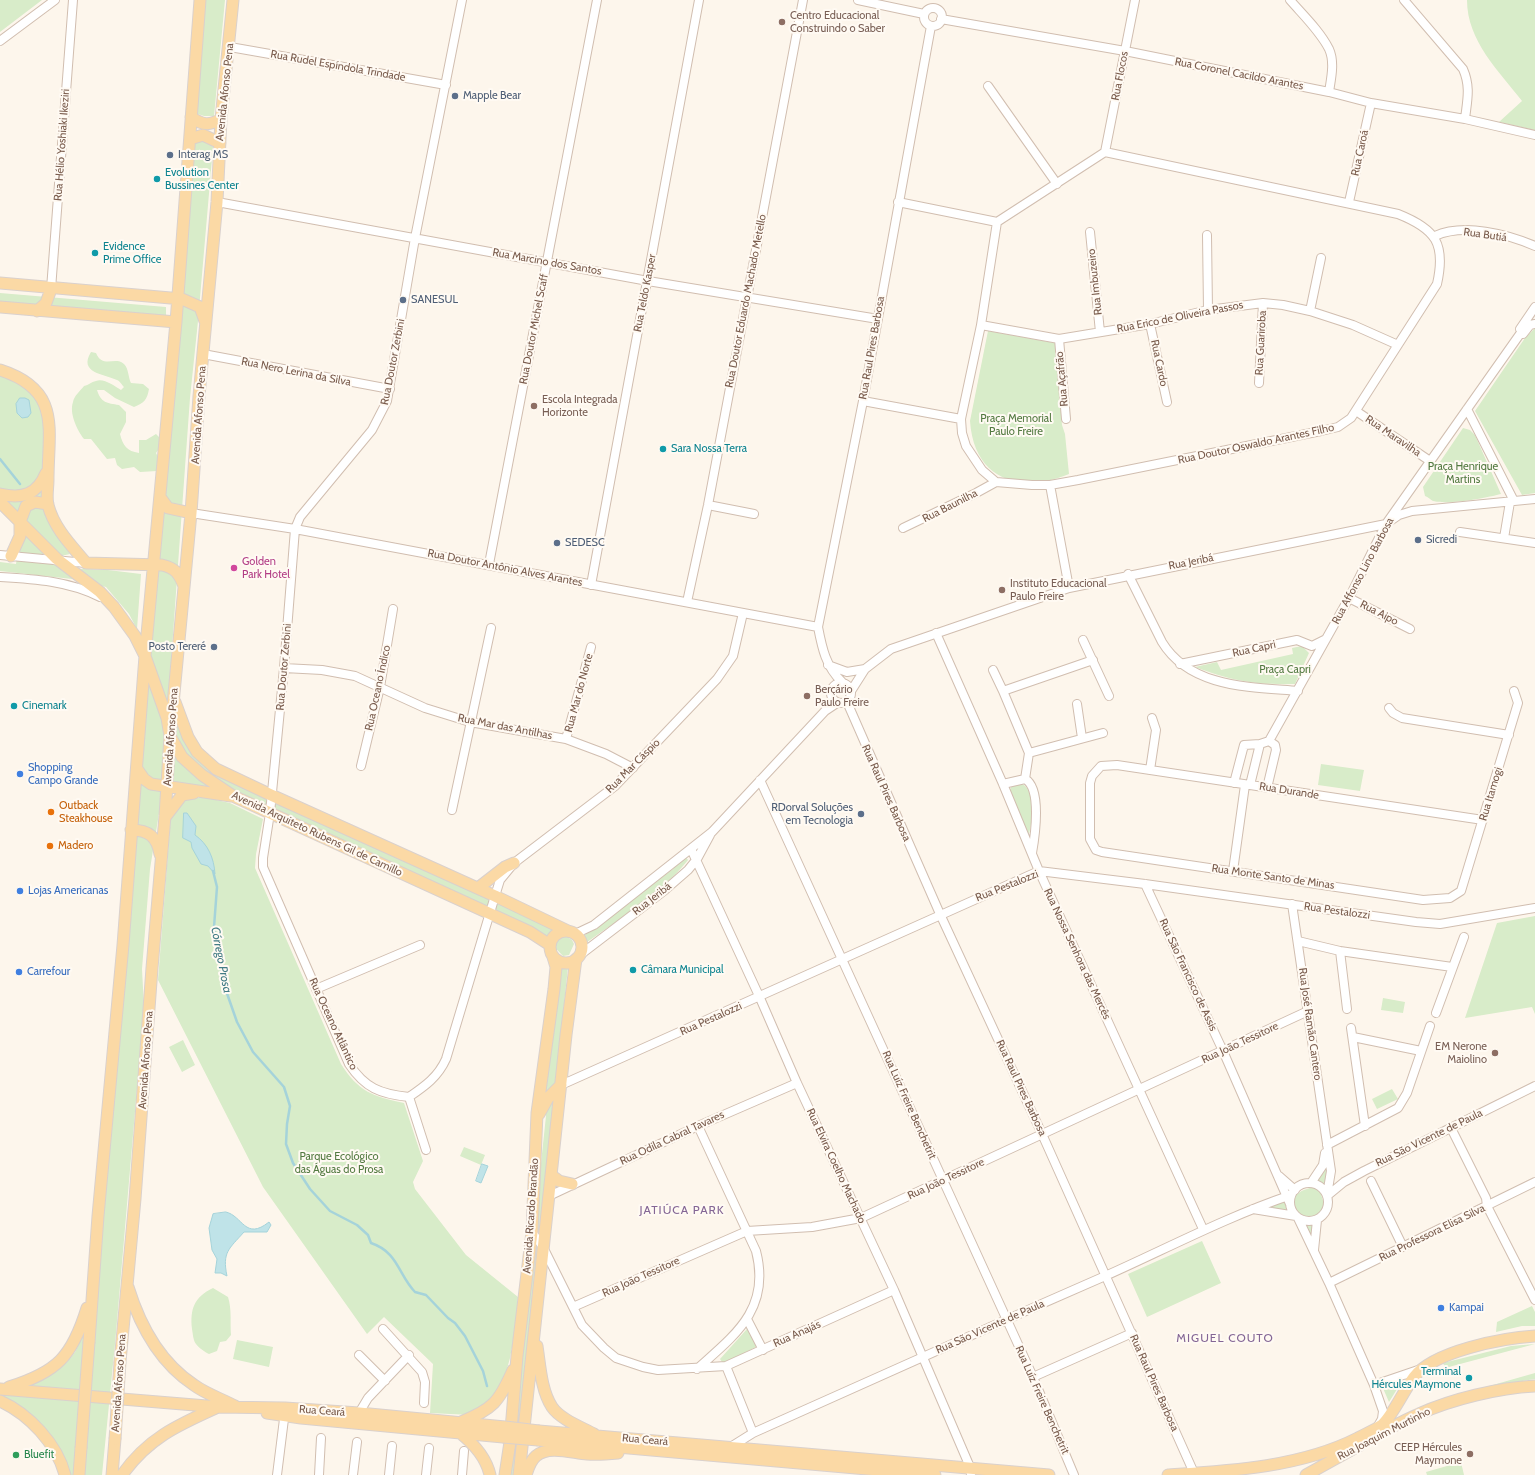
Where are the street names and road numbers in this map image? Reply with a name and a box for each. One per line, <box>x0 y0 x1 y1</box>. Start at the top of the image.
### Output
street label: Avenida Afonso Pena <box>213 42 237 142</box>
street label: Rua Rudel Espíndola Trindade <box>270 48 406 84</box>
street label: Rua Flocos <box>1109 50 1131 102</box>
street label: Rua Coronel Cacildo Arantes <box>1174 55 1304 93</box>
street label: Rua Hélio Yoshiaki Ikeziri <box>52 89 72 201</box>
street label: Rua Caroá <box>1349 129 1371 177</box>
street label: Rua Doutor Eduardo Machado Metello <box>723 213 769 389</box>
street label: Rua Butiá <box>1462 225 1508 245</box>
street label: Rua Marcino dos Santos <box>491 246 603 278</box>
street label: Rua Imbuzeiro <box>1085 248 1105 316</box>
street label: Rua Teldo Kasper <box>631 253 659 333</box>
street label: Rua Doutor Michel Scaff <box>517 273 551 385</box>
street label: Rua Raul Pires Barbosa <box>856 295 888 401</box>
street label: Rua Erico de Oliveira Passos <box>1116 298 1244 336</box>
street label: Rua Guariroba <box>1253 310 1269 376</box>
street label: Rua Doutor Zerbini <box>378 318 408 406</box>
street label: Rua Cardo <box>1148 338 1170 388</box>
street label: Rua Açafrão <box>1053 351 1071 407</box>
street label: Rua Nero Lerina da Silva <box>240 355 352 389</box>
street label: Avenida Afonso Pena <box>189 366 209 464</box>
street label: Rua Maravilha <box>1363 413 1423 459</box>
street label: Rua Doutor Oswaldo Arantes Filho <box>1177 421 1335 467</box>
street label: Rua Baunilha <box>920 487 980 525</box>
street label: Rua Affonso Lino Barbosa <box>1329 515 1397 627</box>
street label: Rua Doutor Antônio Alves Arantes <box>426 546 584 590</box>
street label: Rua Jeribá <box>1167 551 1215 573</box>
street label: Rua Aipo <box>1358 598 1400 628</box>
street label: Rua Doutor Zerbini <box>274 623 294 711</box>
street label: Rua Capri <box>1231 638 1277 660</box>
street label: Rua Oceano Índico <box>362 644 394 732</box>
street label: Rua Mar do Norte <box>562 652 596 734</box>
street label: Avenida Afonso Pena <box>161 688 181 786</box>
street label: Rua Mar das Antilhas <box>457 711 553 743</box>
street label: Rua Mar Cáspio <box>603 736 663 796</box>
street label: Rua Raul Pires Barbosa <box>859 743 913 843</box>
street label: Rua Itamogi <box>1477 766 1505 822</box>
street label: Rua Durande <box>1258 780 1320 802</box>
street label: Avenida Arquiteto Rubens Gil de Camillo <box>230 789 404 879</box>
street label: Rua Monte Santo de Minas <box>1211 862 1335 892</box>
street label: Rua Pestalozzi <box>974 867 1040 905</box>
street label: Rua Jeribá <box>630 880 674 918</box>
street label: Rua Nossa Senhora das Mercês <box>1041 886 1113 1022</box>
street label: Rua Pestalozzi <box>1303 900 1371 922</box>
street label: Rua São Francisco de Assis <box>1156 917 1220 1033</box>
street label: Rua José Ramão Cantero <box>1296 967 1324 1081</box>
street label: Rua Oceano Atlântico <box>306 976 360 1072</box>
street label: Rua Pestalozzi <box>678 999 744 1039</box>
street label: Avenida Afonso Pena <box>136 1011 156 1109</box>
street label: Rua João Tessitore <box>1199 1019 1281 1067</box>
street label: Rua Raul Pires Barbosa <box>993 1038 1049 1138</box>
street label: Rua Luíz Freire Benchetrit <box>879 1049 939 1161</box>
street label: Rua Elvira Coelho Machado <box>804 1106 868 1226</box>
street label: Rua São Vicente de Paula <box>1373 1106 1485 1170</box>
street label: Rua Odila Cabral Tavares <box>618 1108 726 1168</box>
street label: Rua João Tessitore <box>905 1155 987 1203</box>
street label: Avenida Ricardo Brandão <box>520 1158 542 1274</box>
street label: Rua Professora Elisa Silva <box>1377 1202 1487 1264</box>
street label: Rua João Tessitore <box>600 1254 682 1300</box>
street label: Rua São Vicente de Paula <box>934 1297 1046 1357</box>
street label: Rua Anajás <box>771 1318 823 1350</box>
street label: Rua Raul Pires Barbosa <box>1127 1333 1181 1433</box>
street label: Avenida Afonso Pena <box>109 1334 129 1432</box>
street label: Rua Luíz Freire Benchetrit <box>1012 1344 1072 1456</box>
street label: Rua Ceará <box>298 1403 346 1419</box>
street label: Rua Joaquim Murtinho <box>1335 1405 1433 1463</box>
street label: Rua Ceará <box>621 1431 669 1449</box>

